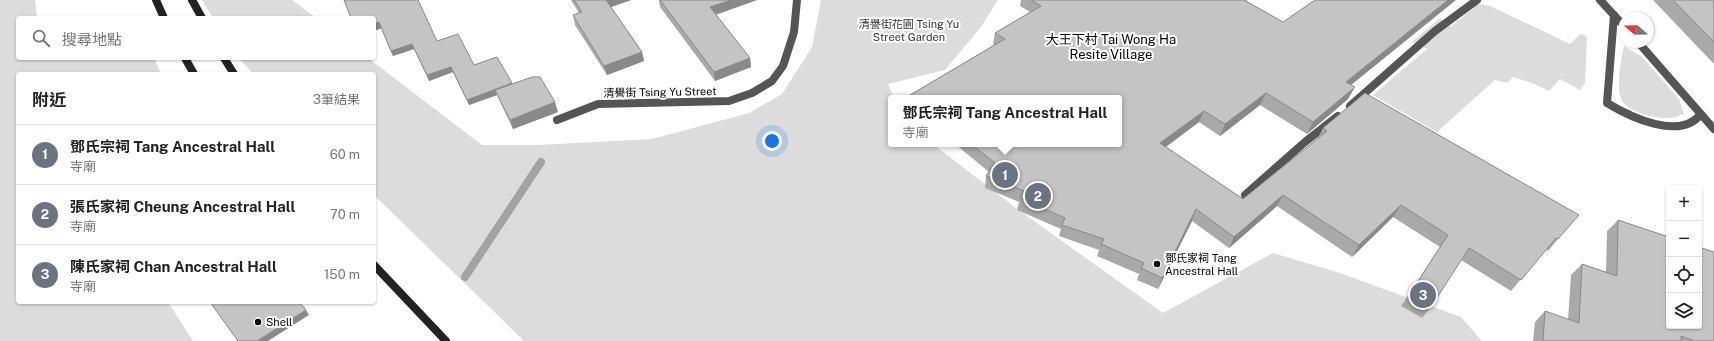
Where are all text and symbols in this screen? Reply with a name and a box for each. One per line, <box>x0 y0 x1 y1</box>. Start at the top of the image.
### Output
north arrow <box>1618 12 1654 48</box>
search box <box>16 16 376 60</box>
park label: 清譽街花園 Tsing Yu Street Garden <box>859 18 959 43</box>
icon: search <box>30 27 52 49</box>
text: 搜尋地點 <box>62 31 122 48</box>
district label: 大王下村 Tai Wong Ha Resite Village <box>1046 32 1176 62</box>
street label: 清譽街 Tsing Yu Street <box>603 85 717 99</box>
text: 附近 <box>32 90 66 110</box>
text: 3筆結果 <box>313 92 360 107</box>
popup <box>888 95 1122 147</box>
text: 鄧氏宗祠 Tang Ancestral Hall <box>902 104 1108 121</box>
text: 寺廟 <box>902 125 928 140</box>
your location <box>762 131 782 151</box>
text: 鄧氏宗祠 Tang Ancestral Hall <box>70 138 275 155</box>
text: 1 <box>42 147 48 162</box>
text: 60 m <box>330 147 360 162</box>
text: 寺廟 <box>70 159 96 174</box>
pin: 1 <box>992 160 1018 190</box>
pin: 2 <box>1025 181 1051 211</box>
map controls <box>1666 185 1702 329</box>
button: + <box>1666 185 1702 221</box>
text: 張氏家祠 Cheung Ancestral Hall <box>70 198 296 215</box>
text: 2 <box>41 207 49 222</box>
text: 70 m <box>330 207 360 222</box>
text: 寺廟 <box>70 219 96 234</box>
button: − <box>1666 221 1702 257</box>
place label: 鄧氏家祠 Tang Ancestral Hall <box>1165 252 1238 277</box>
button: locate <box>1666 257 1702 293</box>
text: 陳氏家祠 Chan Ancestral Hall <box>70 258 277 275</box>
marker: 鄧氏家祠 Tang Ancestral Hall <box>1152 259 1162 269</box>
text: 3 <box>41 267 49 282</box>
text: 150 m <box>324 267 360 282</box>
text: 寺廟 <box>70 279 96 294</box>
pin: 3 <box>1410 280 1436 310</box>
button: layers <box>1666 293 1702 329</box>
place label: Shell <box>266 316 292 328</box>
marker: Shell <box>253 317 263 327</box>

